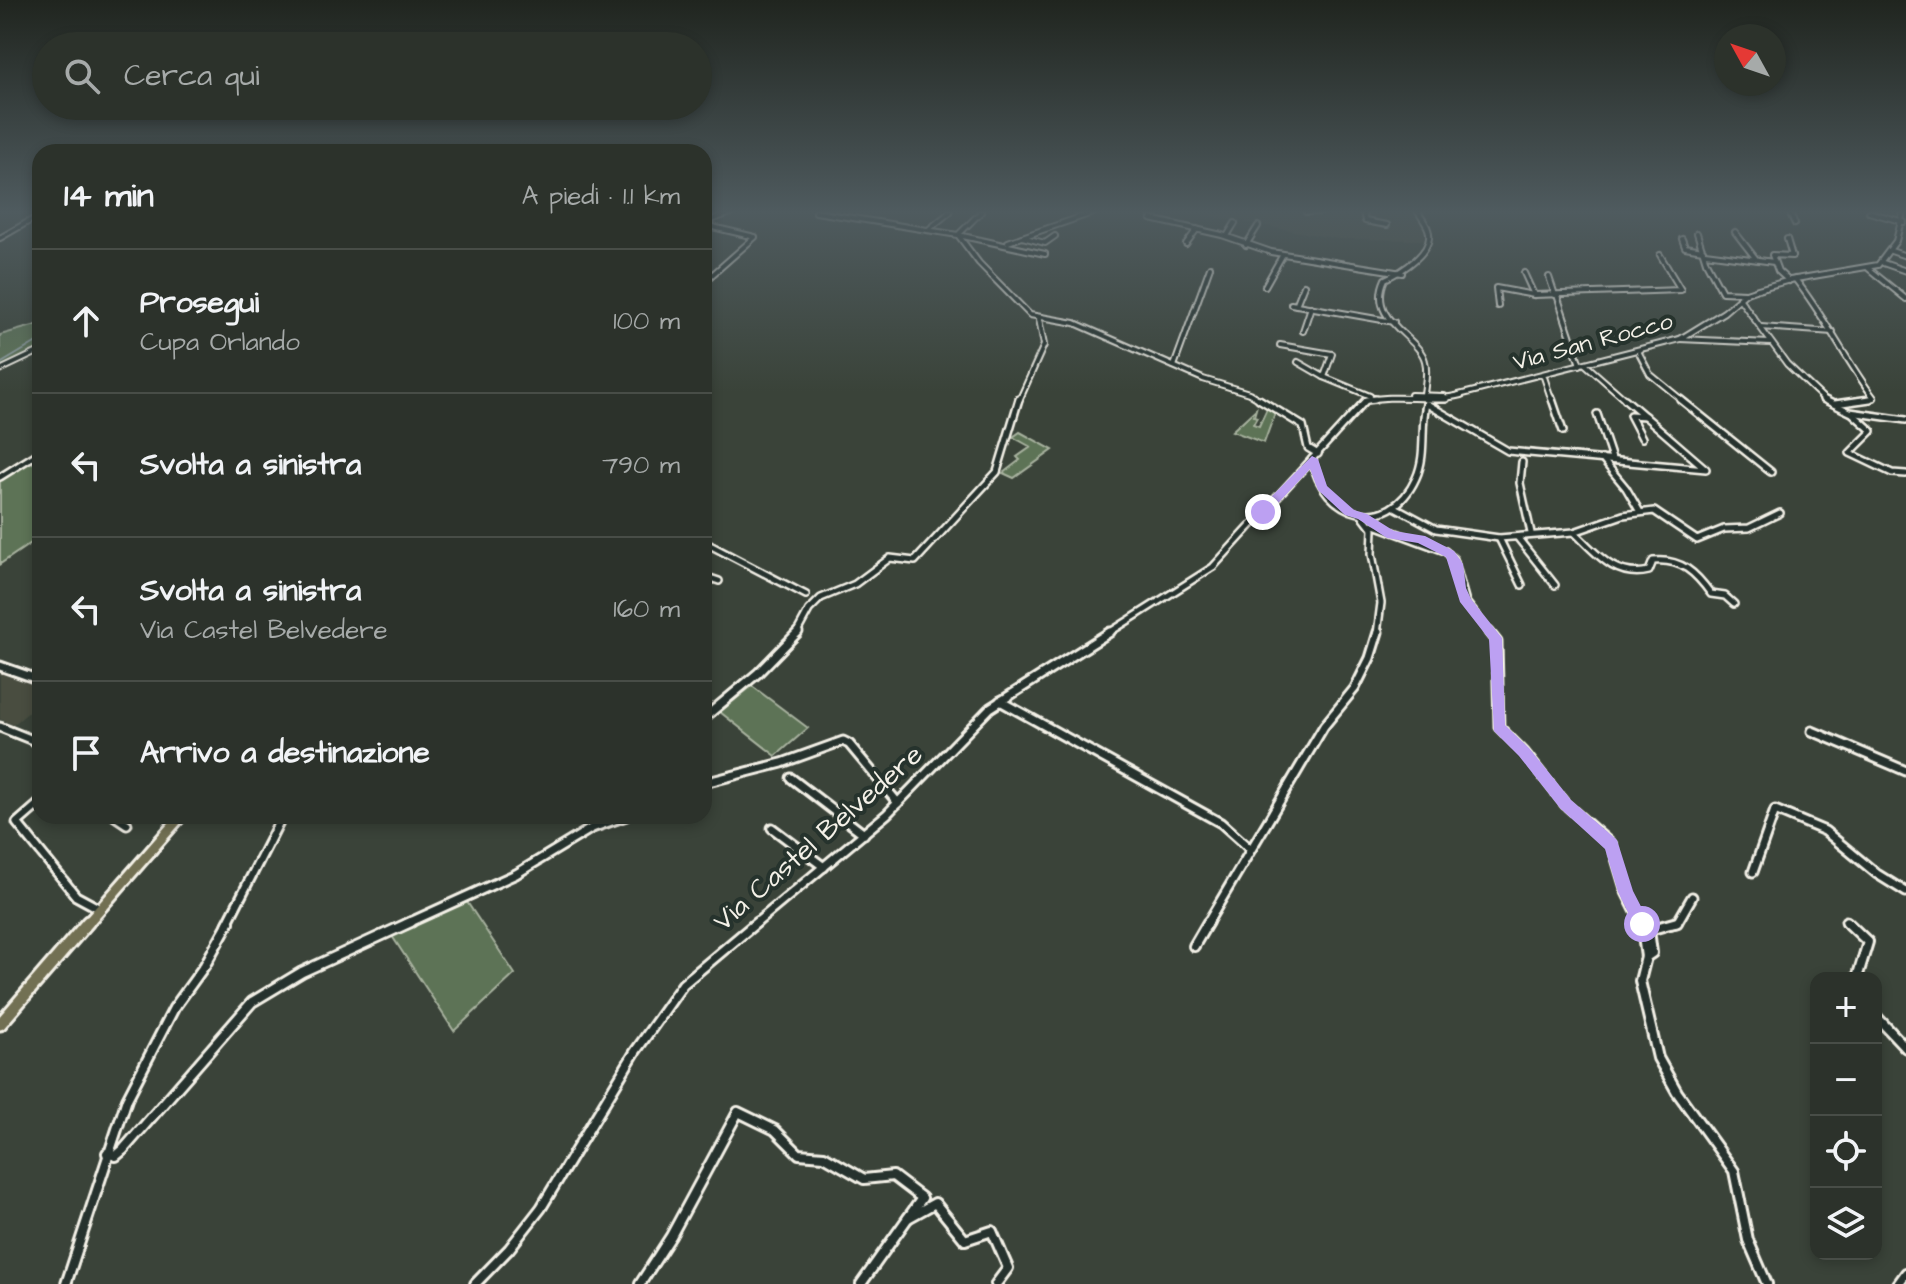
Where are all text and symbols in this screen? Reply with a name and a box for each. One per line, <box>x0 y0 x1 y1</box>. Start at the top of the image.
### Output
north arrow <box>1714 24 1786 96</box>
search box <box>32 32 712 120</box>
icon: search <box>60 54 104 98</box>
text: Cerca qui <box>124 55 259 97</box>
text: 14 min <box>64 172 154 220</box>
text: A piedi · 1.1 km <box>522 178 680 214</box>
text: Prosegui <box>140 282 259 324</box>
icon: ahead <box>64 299 108 343</box>
text: 100 m <box>613 303 680 339</box>
street label: Via San Rocco <box>1509 304 1677 380</box>
text: Cupa Orlando <box>140 324 300 360</box>
icon: left <box>64 443 108 487</box>
text: Svolta a sinistra <box>140 444 361 486</box>
text: 790 m <box>602 447 680 483</box>
route end <box>1245 494 1281 530</box>
text: Svolta a sinistra <box>140 570 361 612</box>
icon: left <box>64 587 108 631</box>
text: 160 m <box>613 591 680 627</box>
text: Via Castel Belvedere <box>140 612 388 648</box>
icon: arrive <box>64 731 108 775</box>
text: Arrivo a destinazione <box>140 732 430 774</box>
street label: Via Castel Belvedere <box>705 736 931 940</box>
route start <box>1624 906 1660 942</box>
map controls <box>1810 972 1882 1260</box>
button: + <box>1810 972 1882 1044</box>
button: − <box>1810 1044 1882 1116</box>
button: locate <box>1810 1116 1882 1188</box>
button: layers <box>1810 1188 1882 1260</box>

